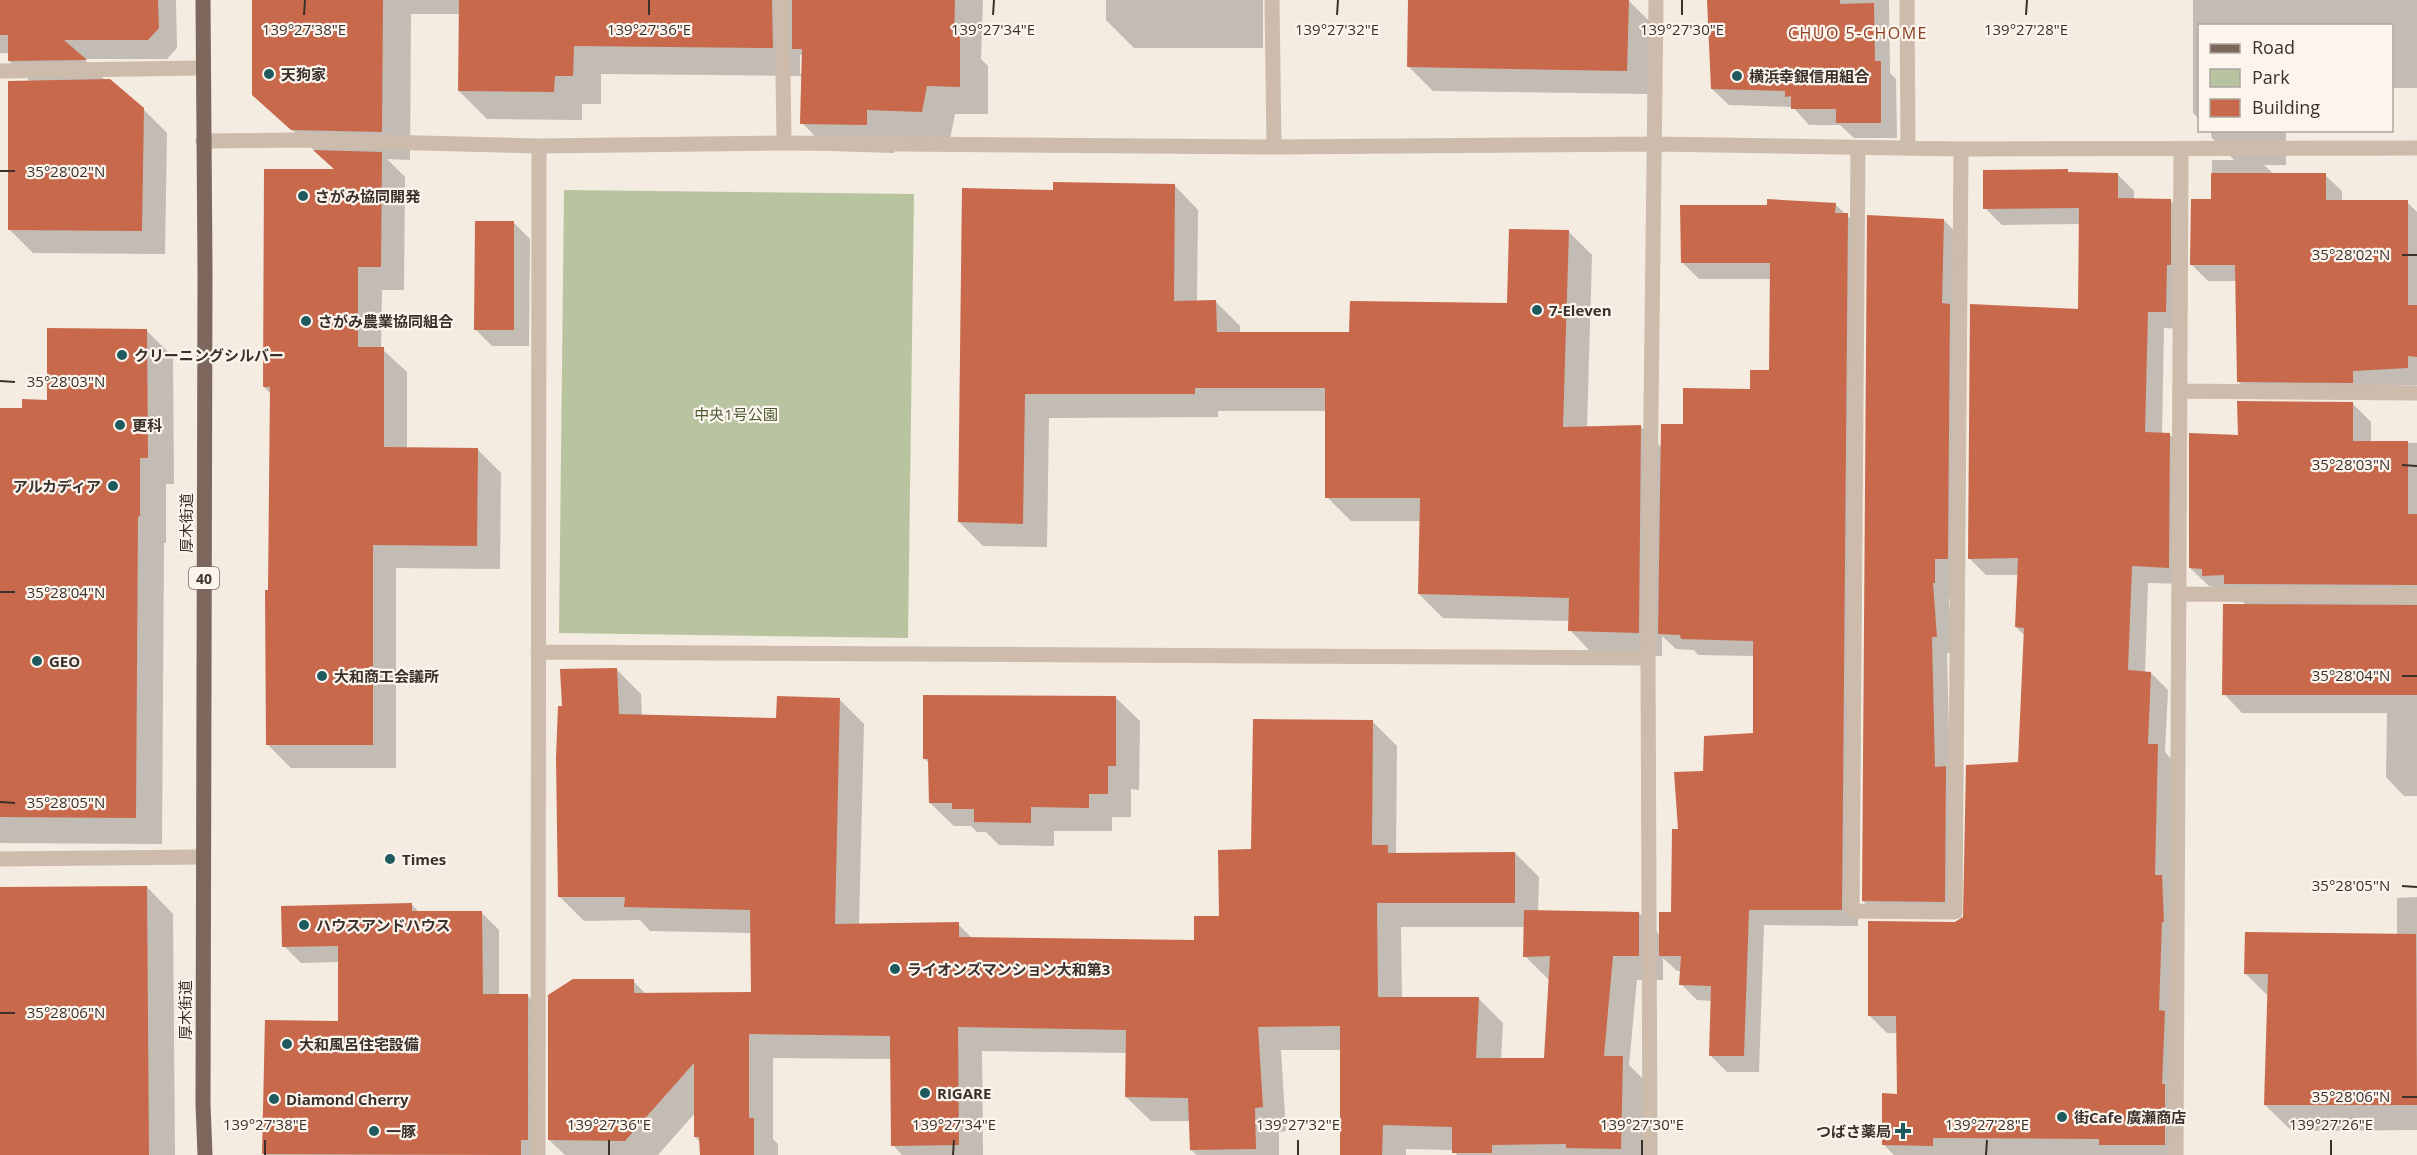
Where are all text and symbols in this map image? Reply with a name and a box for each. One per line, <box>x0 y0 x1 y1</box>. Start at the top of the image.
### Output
text: 139°27'38"E <box>262 19 346 39</box>
text: 139°27'36"E <box>607 19 691 39</box>
text: 139°27'34"E <box>951 19 1035 39</box>
text: 139°27'32"E <box>1295 19 1379 39</box>
text: 139°27'30"E <box>1640 19 1724 39</box>
text: 139°27'28"E <box>1984 19 2068 39</box>
district label: CHUO 5-CHOME <box>1788 22 1928 44</box>
legend <box>2198 24 2393 132</box>
text: Road <box>2252 35 2295 59</box>
place label: 天狗家 <box>281 64 326 84</box>
text: Park <box>2252 65 2290 89</box>
place label: 横浜幸銀信用組合 <box>1749 66 1870 86</box>
marker: 天狗家 <box>262 67 276 81</box>
marker: 横浜幸銀信用組合 <box>1730 69 1744 83</box>
text: Building <box>2252 95 2320 119</box>
text: 35°28'02"N <box>27 161 105 181</box>
place label: さがみ協同開発 <box>315 186 421 206</box>
marker: さがみ協同開発 <box>296 189 310 203</box>
text: 35°28'02"N <box>2312 244 2390 264</box>
place label: 7-Eleven <box>1549 300 1612 320</box>
marker: 7-Eleven <box>1530 303 1544 317</box>
place label: さがみ農業協同組合 <box>318 311 454 331</box>
marker: さがみ農業協同組合 <box>299 314 313 328</box>
place label: クリーニングシルバー <box>134 345 284 365</box>
marker: クリーニングシルバー <box>115 348 129 362</box>
text: 35°28'03"N <box>27 371 105 391</box>
park label: 中央1号公園 <box>694 404 778 424</box>
place label: 更科 <box>132 415 162 435</box>
marker: 更科 <box>113 418 127 432</box>
text: 35°28'03"N <box>2312 454 2390 474</box>
place label: アルカディア <box>13 476 101 496</box>
marker: アルカディア <box>106 479 120 493</box>
street label: 厚木街道 <box>176 493 196 553</box>
road number: 40 <box>189 567 219 589</box>
text: 35°28'04"N <box>27 582 105 602</box>
place label: GEO <box>49 651 80 671</box>
marker: GEO <box>30 654 44 668</box>
text: 35°28'04"N <box>2312 665 2390 685</box>
place label: 大和商工会議所 <box>334 666 439 686</box>
marker: 大和商工会議所 <box>315 669 329 683</box>
text: 35°28'05"N <box>27 792 105 812</box>
place label: Times <box>402 849 446 869</box>
marker: Times <box>383 852 397 866</box>
text: 35°28'05"N <box>2312 875 2390 895</box>
place label: ハウスアンドハウス <box>316 915 450 935</box>
marker: ハウスアンドハウス <box>297 918 311 932</box>
place label: ライオンズマンション大和第3 <box>907 959 1110 979</box>
marker: ライオンズマンション大和第3 <box>888 962 902 976</box>
street label: 厚木街道 <box>175 980 195 1040</box>
text: 35°28'06"N <box>27 1002 105 1022</box>
place label: 大和風呂住宅設備 <box>299 1034 419 1054</box>
marker: 大和風呂住宅設備 <box>280 1037 294 1051</box>
place label: RIGARE <box>937 1083 991 1103</box>
marker: RIGARE <box>918 1086 932 1100</box>
text: 35°28'06"N <box>2312 1086 2390 1106</box>
place label: Diamond Cherry <box>286 1089 409 1109</box>
marker: Diamond Cherry <box>267 1092 281 1106</box>
place label: 街Cafe 廣瀬商店 <box>2074 1107 2186 1127</box>
marker: 街Cafe 廣瀬商店 <box>2055 1110 2069 1124</box>
text: 139°27'38"E <box>223 1114 307 1134</box>
text: 139°27'36"E <box>567 1114 651 1134</box>
text: 139°27'34"E <box>912 1114 996 1134</box>
text: 139°27'32"E <box>1256 1114 1340 1134</box>
text: 139°27'30"E <box>1600 1114 1684 1134</box>
text: 139°27'28"E <box>1945 1114 2029 1134</box>
text: 139°27'26"E <box>2289 1114 2373 1134</box>
place label: 一豚 <box>386 1121 416 1141</box>
place label: つばさ薬局 <box>1816 1121 1891 1141</box>
marker: 一豚 <box>367 1124 381 1138</box>
marker: つばさ薬局 <box>1896 1124 1910 1138</box>

